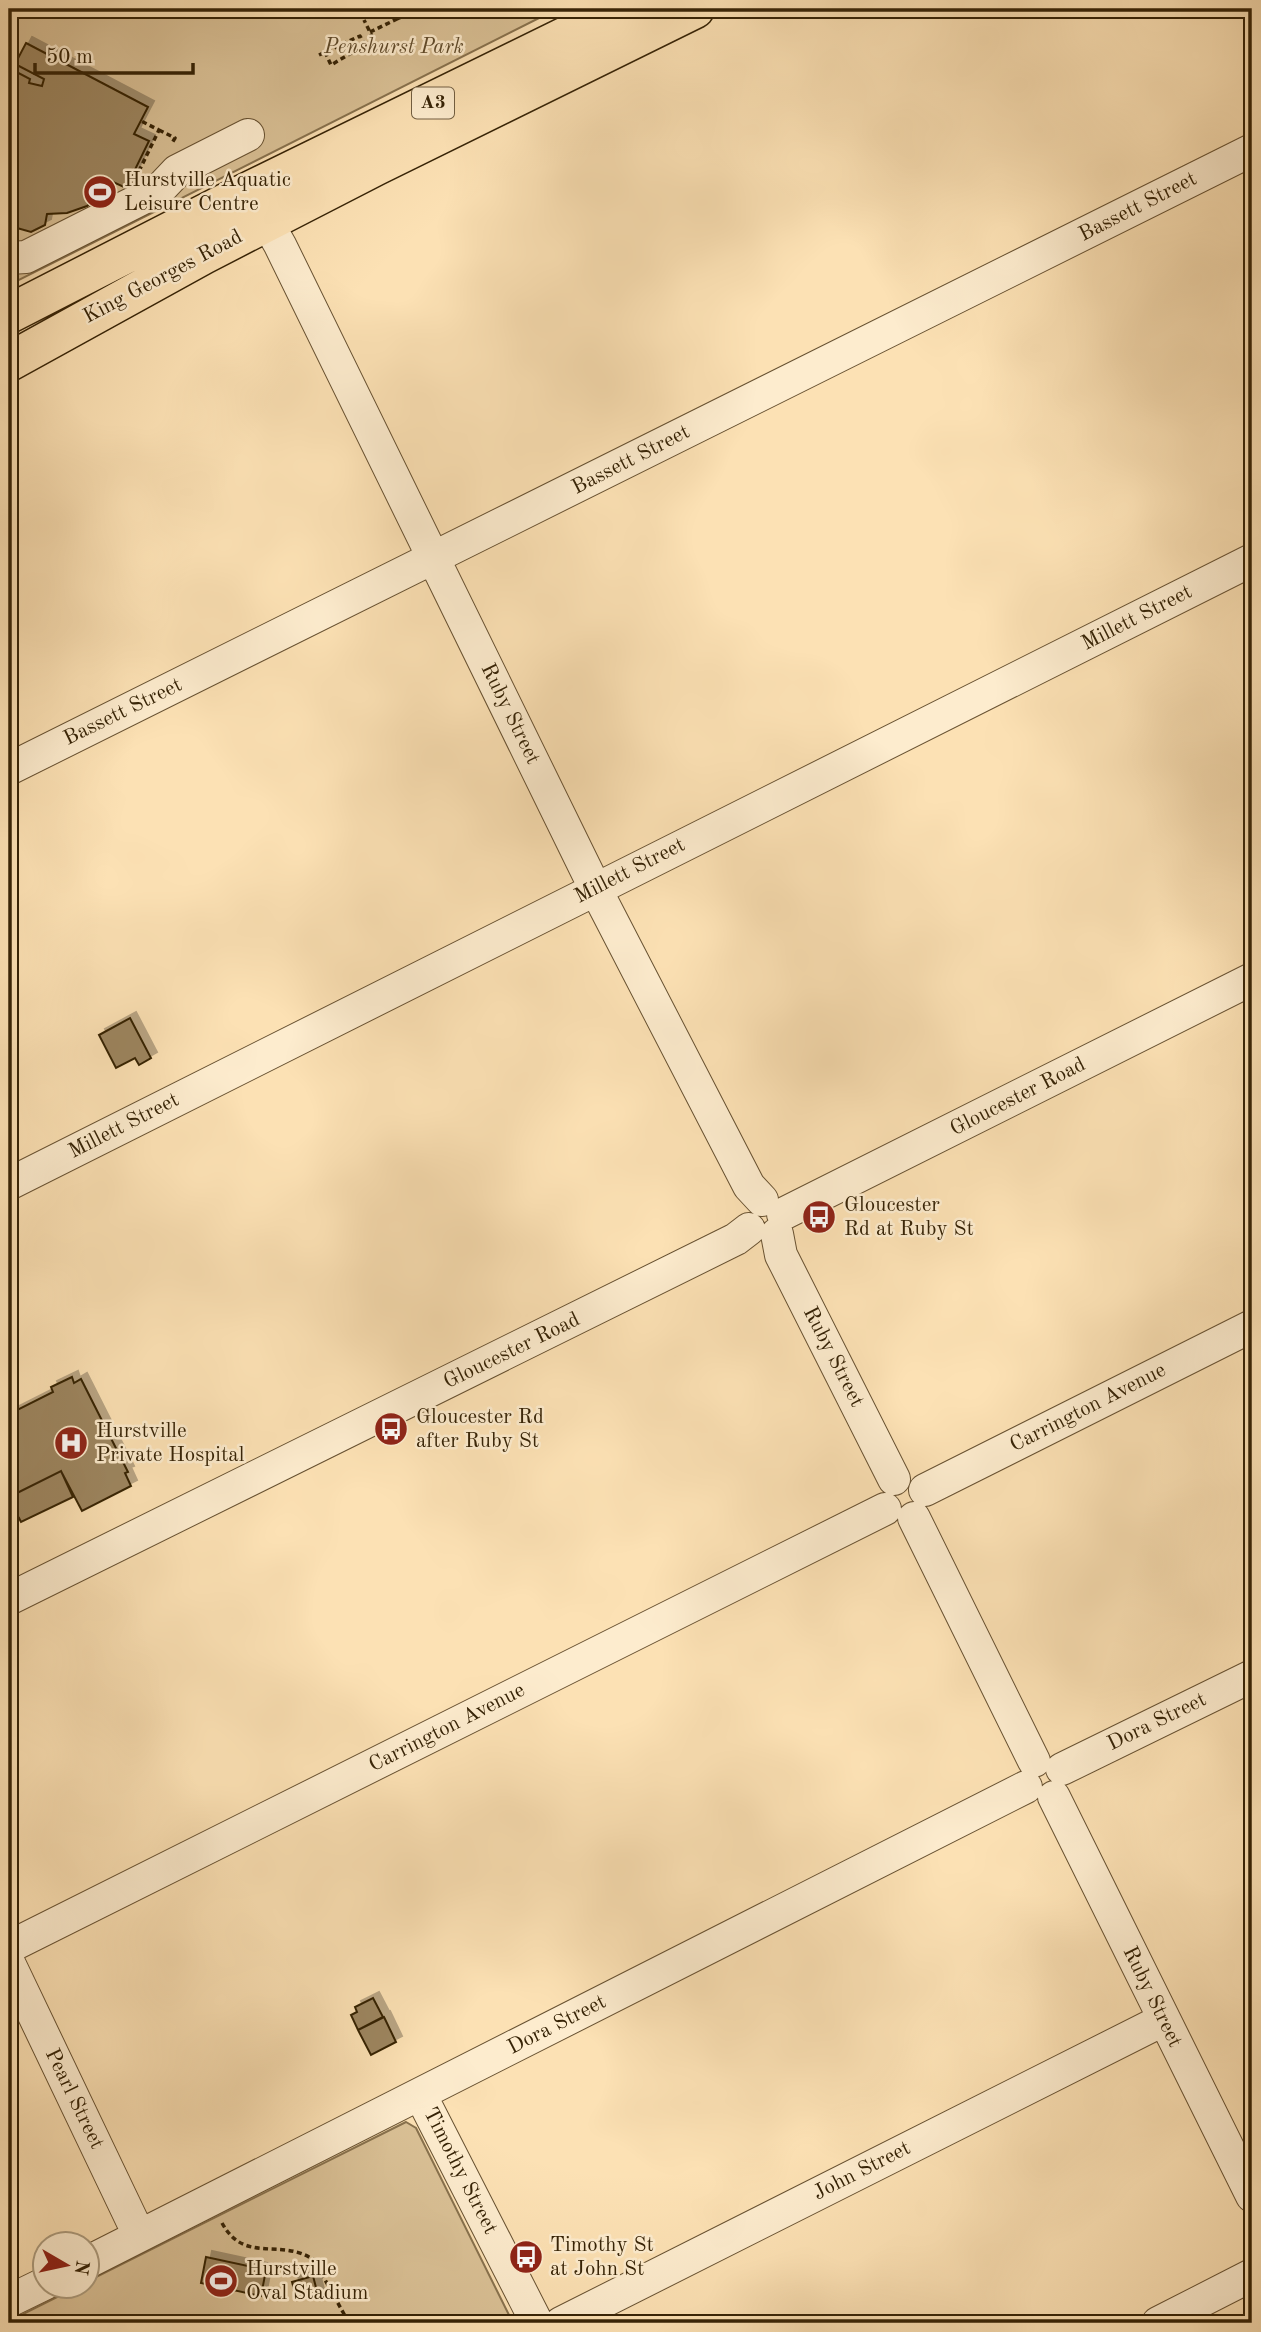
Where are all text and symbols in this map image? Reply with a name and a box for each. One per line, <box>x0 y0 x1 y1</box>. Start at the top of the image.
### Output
scale bar <box>35 32 192 76</box>
park label: Penshurst Park <box>323 37 464 58</box>
text: 50 m <box>46 47 93 68</box>
road number: A3 <box>412 88 454 118</box>
street label: Bassett Street <box>1076 168 1200 246</box>
place label: Hurstville Aquatic Leisure Centre <box>124 170 291 215</box>
sports icon: Hurstville Aquatic Leisure Centre <box>81 173 119 211</box>
street label: King Georges Road <box>80 226 246 328</box>
street label: Bassett Street <box>569 421 693 499</box>
street label: Millett Street <box>1079 581 1195 655</box>
street label: Ruby Street <box>477 660 543 768</box>
street label: Bassett Street <box>60 674 186 750</box>
street label: Millett Street <box>572 834 688 908</box>
street label: Gloucester Road <box>947 1054 1089 1140</box>
street label: Millett Street <box>66 1089 182 1163</box>
place label: Gloucester Rd at Ruby St <box>844 1195 974 1240</box>
bus stop icon: Gloucester Rd at Ruby St <box>800 1198 838 1236</box>
street label: Ruby Street <box>799 1303 867 1411</box>
street label: Gloucester Road <box>441 1309 583 1393</box>
street label: Carrington Avenue <box>1007 1360 1169 1456</box>
place label: Gloucester Rd after Ruby St <box>416 1407 544 1452</box>
bus stop icon: Gloucester Rd after Ruby St <box>372 1410 410 1448</box>
place label: Hurstville Private Hospital <box>96 1421 245 1466</box>
hospital icon: Hurstville Private Hospital <box>52 1424 90 1462</box>
street label: Carrington Avenue <box>366 1680 528 1776</box>
street label: Dora Street <box>1104 1689 1210 1755</box>
street label: Ruby Street <box>1119 1943 1185 2051</box>
street label: Dora Street <box>504 1991 610 2059</box>
street label: Pearl Street <box>41 2045 107 2153</box>
street label: Timothy Street <box>419 2104 501 2238</box>
street label: John Street <box>810 2138 914 2204</box>
north arrow <box>32 2230 102 2300</box>
place label: Timothy St at John St <box>550 2235 654 2280</box>
bus stop icon: Timothy St at John St <box>507 2238 545 2276</box>
text: N <box>70 2259 91 2276</box>
place label: Hurstville Oval Stadium <box>246 2259 368 2304</box>
sports icon: Hurstville Oval Stadium <box>202 2262 240 2300</box>

